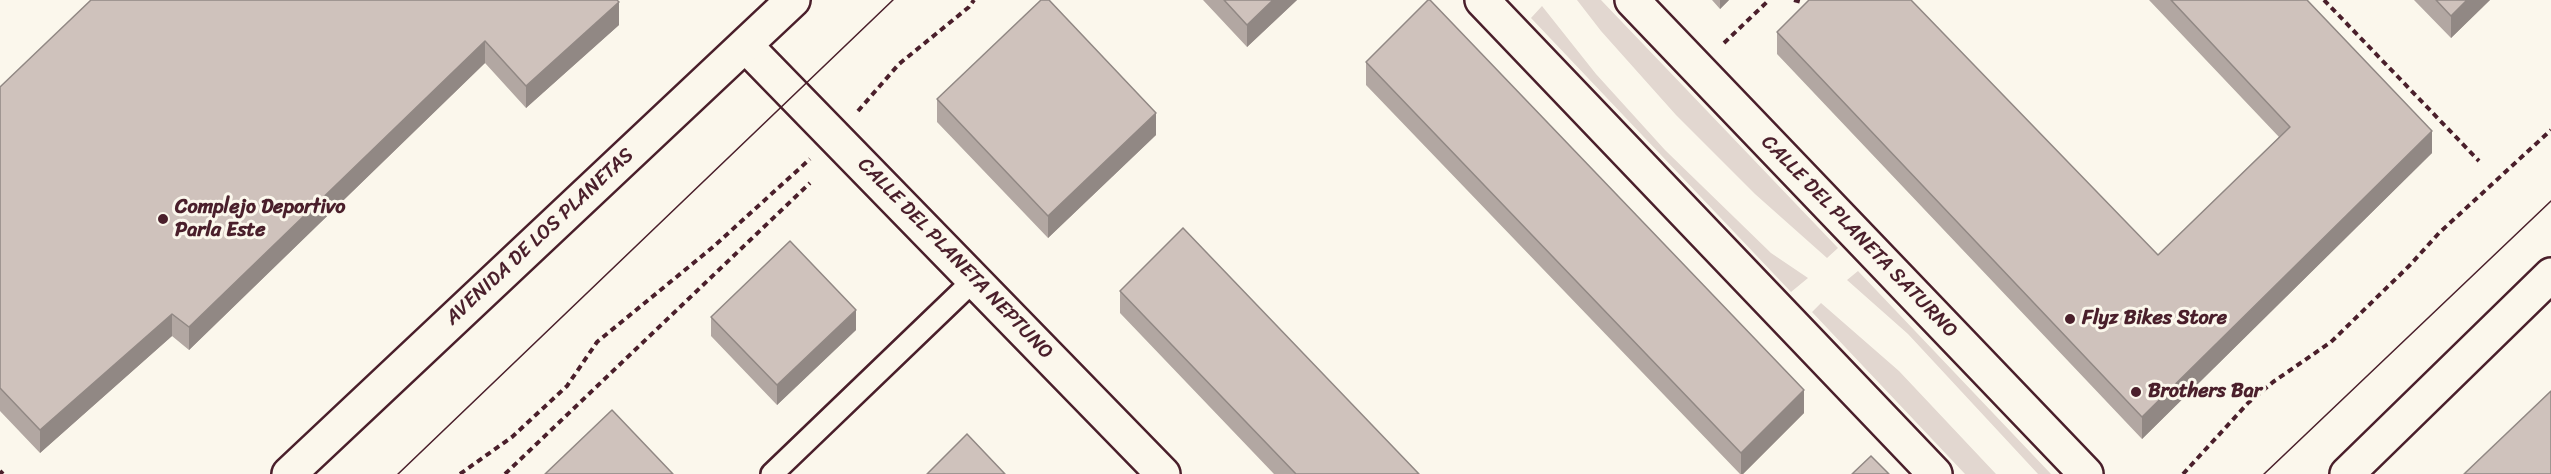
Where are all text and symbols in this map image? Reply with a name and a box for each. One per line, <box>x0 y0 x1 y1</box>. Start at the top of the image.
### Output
street label: CALLE DEL PLANETA SATURNO <box>1756 131 1962 343</box>
street label: AVENIDA DE LOS PLANETAS <box>441 143 639 331</box>
street label: CALLE DEL PLANETA NEPTUNO <box>852 153 1058 365</box>
place label: Complejo Deportivo Parla Este <box>175 196 345 243</box>
marker: Complejo Deportivo Parla Este <box>156 212 170 226</box>
place label: Flyz Bikes Store <box>2082 307 2227 331</box>
marker: Flyz Bikes Store <box>2063 312 2077 326</box>
place label: Brothers Bar <box>2148 380 2262 404</box>
marker: Brothers Bar <box>2129 385 2143 399</box>

